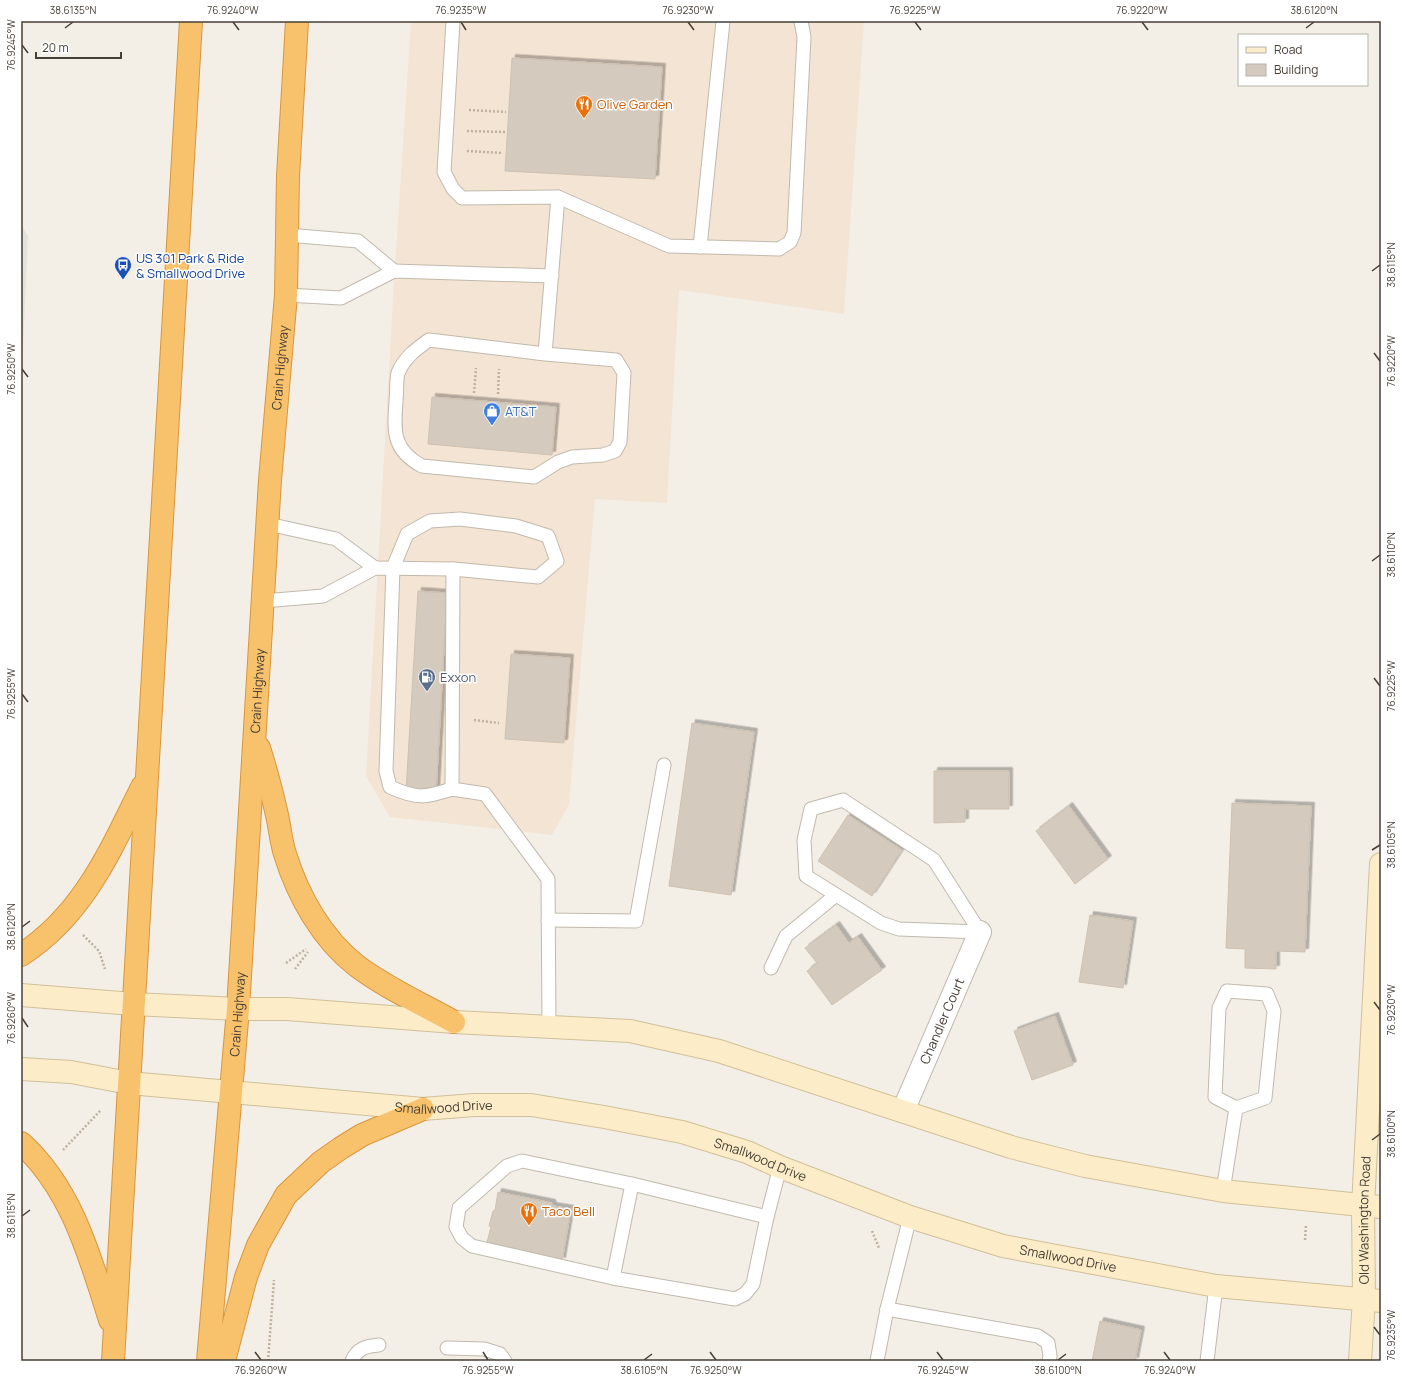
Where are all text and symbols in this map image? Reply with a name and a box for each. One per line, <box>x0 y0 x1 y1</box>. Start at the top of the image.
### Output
text: 38.6135°N <box>50 3 96 17</box>
text: 76.9240°W <box>207 3 259 17</box>
text: 76.9235°W <box>436 3 487 17</box>
text: 76.9230°W <box>662 3 714 17</box>
text: 76.9225°W <box>890 3 941 17</box>
text: 76.9220°W <box>1116 3 1168 17</box>
text: 38.6120°N <box>1291 3 1338 17</box>
text: 76.9245°W <box>4 19 18 71</box>
scale bar <box>36 34 121 60</box>
legend <box>1238 34 1368 86</box>
text: 20 m <box>42 39 69 56</box>
text: Road <box>1274 41 1302 58</box>
text: Building <box>1274 61 1318 78</box>
restaurant icon: Olive Garden <box>574 94 594 119</box>
place label: Olive Garden <box>597 95 673 113</box>
text: 38.6115°N <box>1384 242 1398 287</box>
place label: US 301 Park & Ride & Smallwood Drive <box>136 249 246 282</box>
bus stop icon: US 301 Park & Ride & Smallwood Drive <box>113 255 133 280</box>
street label: Crain Highway <box>267 324 292 411</box>
text: 76.9220°W <box>1384 335 1398 387</box>
text: 76.9250°W <box>4 343 18 395</box>
shop icon: AT&T <box>482 401 502 426</box>
place label: AT&T <box>505 402 537 420</box>
text: 38.6110°N <box>1384 532 1398 578</box>
street label: Crain Highway <box>246 648 269 734</box>
text: 76.9225°W <box>1384 660 1398 712</box>
fuel station icon: Exxon <box>417 667 437 692</box>
text: 76.9255°W <box>4 668 18 720</box>
place label: Exxon <box>440 668 476 686</box>
text: 38.6105°N <box>1384 821 1398 869</box>
text: 38.6120°N <box>4 903 18 950</box>
street label: Crain Highway <box>225 971 249 1057</box>
street label: Chandler Court <box>915 975 968 1067</box>
text: 76.9230°W <box>1384 984 1398 1036</box>
text: 76.9260°W <box>4 991 18 1044</box>
street label: Smallwood Drive <box>394 1096 493 1118</box>
text: 38.6100°N <box>1384 1110 1398 1158</box>
street label: Smallwood Drive <box>712 1133 810 1186</box>
street label: Old Washington Road <box>1354 1155 1375 1284</box>
text: 38.6115°N <box>4 1193 18 1238</box>
restaurant icon: Taco Bell <box>519 1201 539 1226</box>
place label: Taco Bell <box>542 1202 595 1220</box>
street label: Smallwood Drive <box>1018 1240 1118 1276</box>
text: 76.9235°W <box>1384 1309 1398 1360</box>
text: 76.9260°W <box>235 1363 288 1377</box>
text: 76.9255°W <box>462 1363 514 1377</box>
text: 38.6105°N <box>620 1363 668 1377</box>
text: 76.9250°W <box>690 1363 742 1377</box>
text: 76.9245°W <box>918 1363 969 1377</box>
text: 38.6100°N <box>1034 1363 1082 1377</box>
text: 76.9240°W <box>1144 1363 1196 1377</box>

